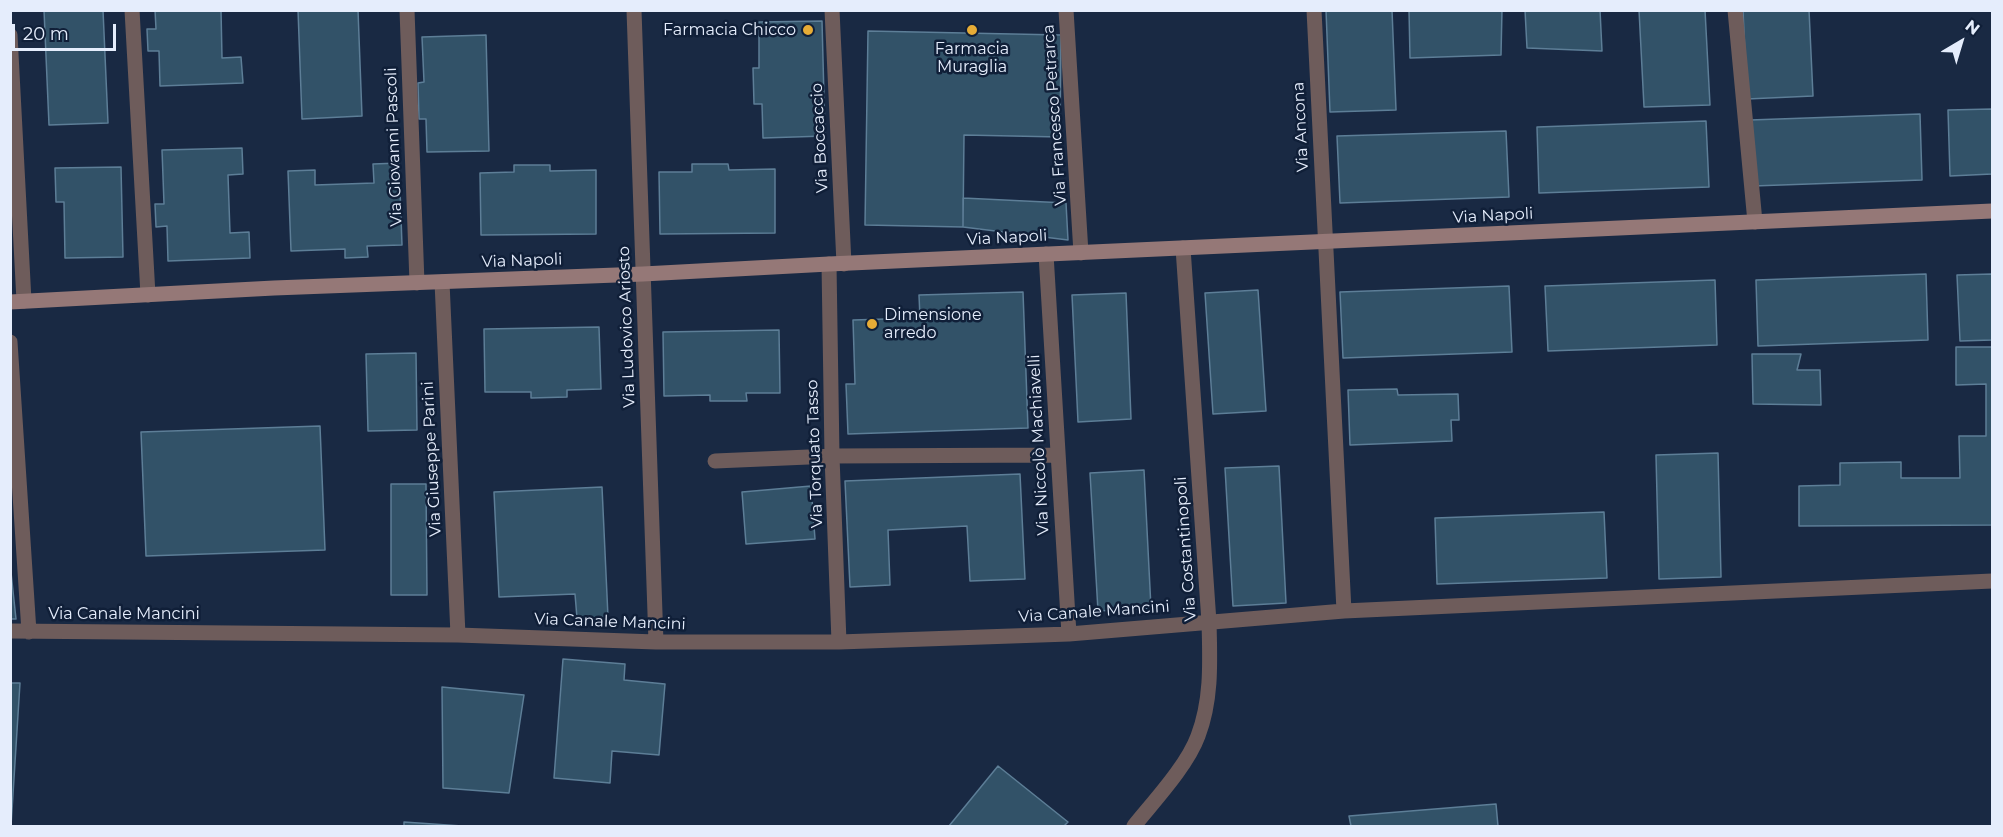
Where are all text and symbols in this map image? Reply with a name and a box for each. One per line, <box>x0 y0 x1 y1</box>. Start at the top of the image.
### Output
scale bar <box>15 12 118 50</box>
north arrow <box>1931 12 1991 72</box>
text: N <box>1961 16 1983 39</box>
place label: Farmacia Chicco <box>663 20 796 40</box>
text: 20 m <box>23 23 69 45</box>
marker: Farmacia Chicco <box>801 23 815 37</box>
marker: Farmacia Muraglia <box>965 23 979 37</box>
street label: Via Francesco Petrarca <box>1039 24 1071 206</box>
place label: Farmacia Muraglia <box>935 39 1009 77</box>
street label: Via Giovanni Pascoli <box>382 67 406 227</box>
street label: Via Ancona <box>1289 81 1313 173</box>
street label: Via Boccaccio <box>808 82 832 194</box>
street label: Via Napoli <box>1452 204 1534 228</box>
street label: Via Napoli <box>966 226 1048 250</box>
street label: Via Ludovico Ariosto <box>615 246 639 408</box>
street label: Via Napoli <box>481 250 563 272</box>
place label: Dimensione arredo <box>884 305 982 343</box>
marker: Dimensione arredo <box>865 317 879 331</box>
street label: Via Niccolò Machiavelli <box>1025 354 1053 536</box>
street label: Via Torquato Tasso <box>803 379 827 529</box>
street label: Via Giuseppe Parini <box>418 381 446 537</box>
street label: Via Costantinopoli <box>1171 476 1201 622</box>
street label: Via Canale Mancini <box>1018 597 1170 627</box>
street label: Via Canale Mancini <box>48 604 200 624</box>
street label: Via Canale Mancini <box>534 610 686 634</box>

